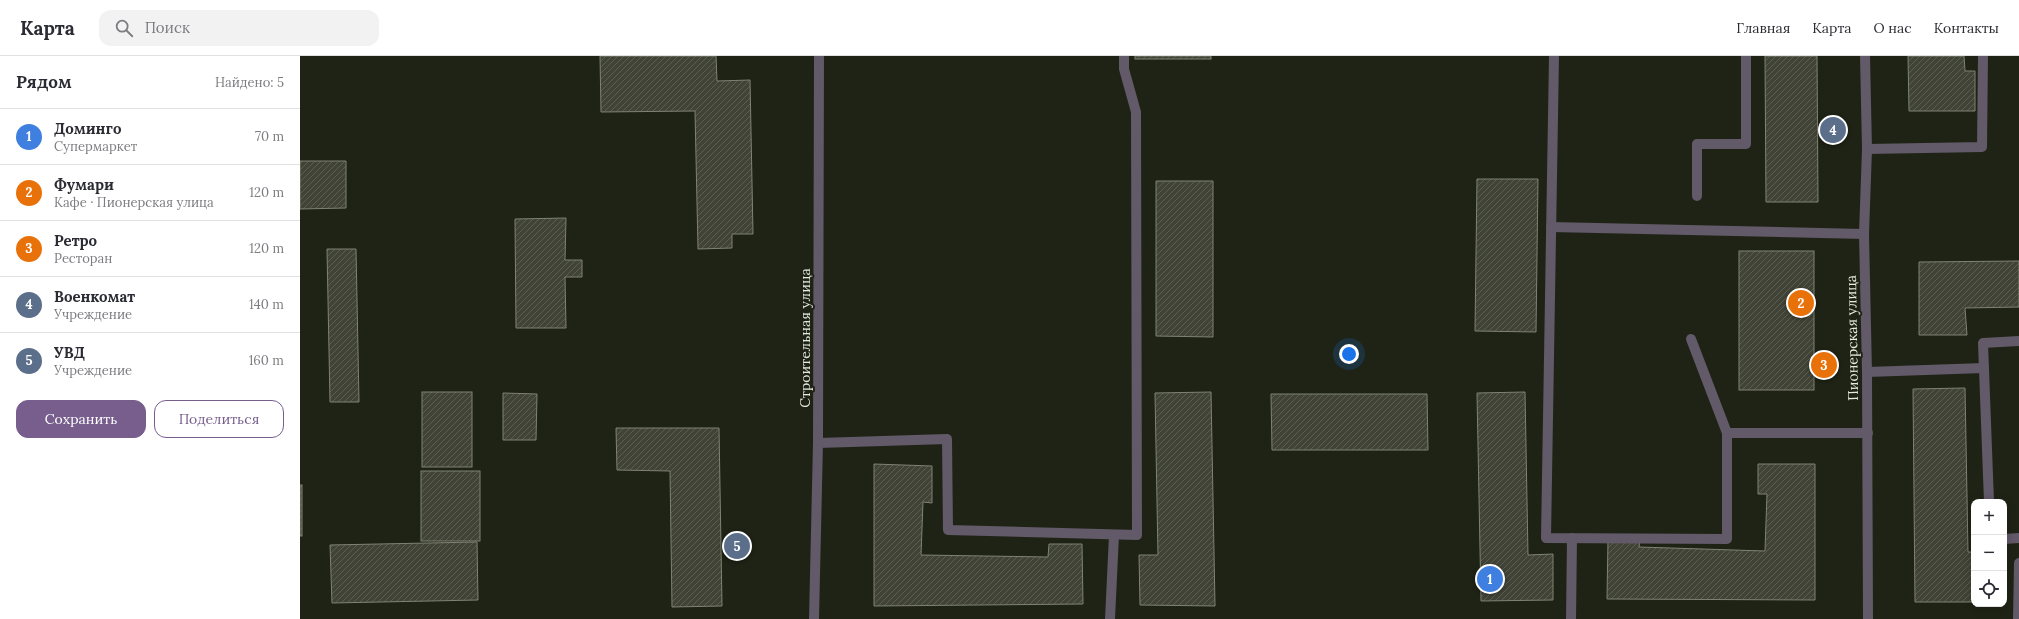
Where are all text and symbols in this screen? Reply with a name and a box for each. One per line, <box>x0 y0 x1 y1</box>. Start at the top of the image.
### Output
search box <box>99 10 379 46</box>
text: Карта <box>20 16 75 40</box>
icon: search <box>113 17 135 39</box>
text: Поиск <box>145 18 190 37</box>
text: Главная <box>1736 19 1790 37</box>
text: Карта <box>1812 19 1852 37</box>
text: О нас <box>1874 19 1912 37</box>
text: Контакты <box>1934 19 1999 37</box>
text: Рядом <box>16 71 72 93</box>
text: Найдено: 5 <box>215 74 284 91</box>
pin: 4 <box>1820 115 1846 145</box>
text: Доминго <box>54 119 121 138</box>
text: 1 <box>26 128 32 145</box>
text: 70 m <box>255 128 284 145</box>
text: Супермаркет <box>54 138 137 155</box>
text: Фумари <box>54 175 114 194</box>
text: 2 <box>26 184 32 201</box>
text: 120 m <box>249 184 284 201</box>
text: Кафе · Пионерская улица <box>54 194 214 211</box>
text: Ретро <box>54 231 97 250</box>
text: 3 <box>25 240 33 257</box>
text: 120 m <box>249 240 284 257</box>
text: Ресторан <box>54 250 112 267</box>
street label: Строительная улица <box>796 268 814 408</box>
street label: Пионерская улица <box>1842 275 1862 401</box>
text: Военкомат <box>54 287 135 306</box>
pin: 2 <box>1788 288 1814 318</box>
text: 4 <box>25 296 33 313</box>
text: 140 m <box>249 296 284 313</box>
text: Учреждение <box>54 306 132 323</box>
text: УВД <box>54 343 85 362</box>
your location <box>1339 344 1359 364</box>
pin: 3 <box>1811 350 1837 380</box>
text: 5 <box>25 352 33 369</box>
text: 160 m <box>249 352 284 369</box>
text: Учреждение <box>54 362 132 379</box>
button: Сохранить <box>16 400 146 438</box>
button: Поделиться <box>154 400 284 438</box>
map controls <box>1971 499 2007 607</box>
button: + <box>1971 499 2007 535</box>
pin: 5 <box>724 531 750 561</box>
button: − <box>1971 535 2007 571</box>
pin: 1 <box>1477 564 1503 594</box>
button: locate <box>1971 571 2007 607</box>

